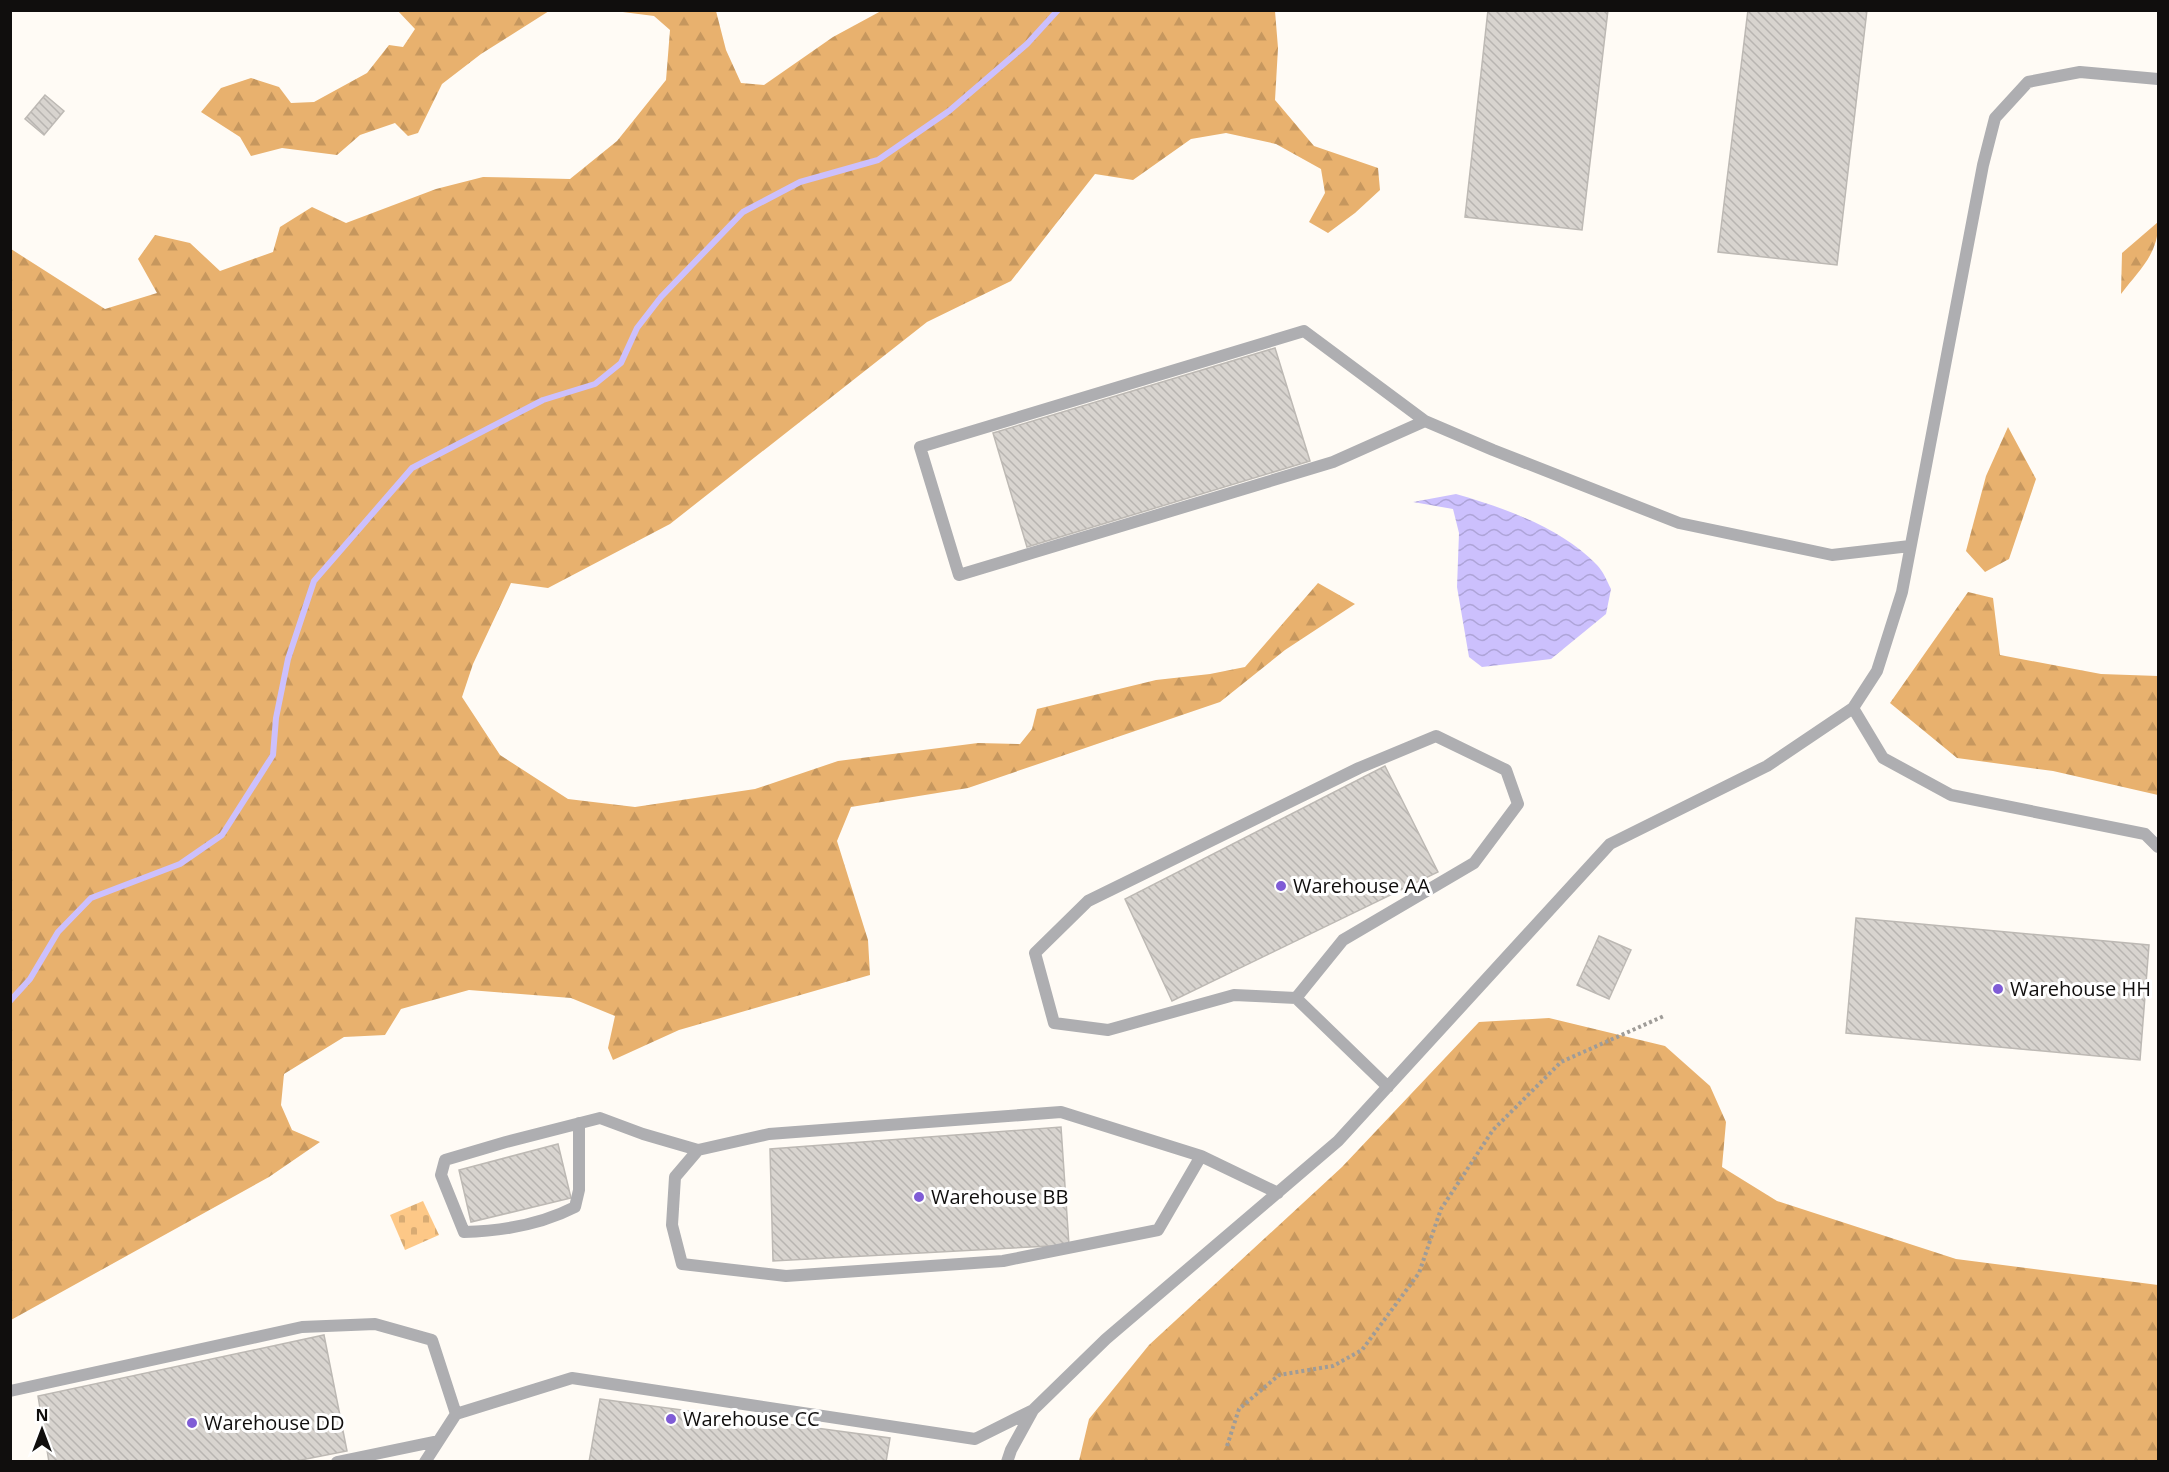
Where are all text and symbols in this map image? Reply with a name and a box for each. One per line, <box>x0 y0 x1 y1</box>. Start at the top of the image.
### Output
place label: Warehouse AA <box>1293 872 1430 899</box>
marker: Warehouse AA <box>1274 879 1288 893</box>
place label: Warehouse HH <box>2010 975 2151 1002</box>
marker: Warehouse HH <box>1991 982 2005 996</box>
place label: Warehouse BB <box>931 1183 1068 1210</box>
marker: Warehouse BB <box>912 1190 926 1204</box>
north arrow <box>12 1400 72 1460</box>
text: N <box>35 1404 49 1426</box>
place label: Warehouse CC <box>683 1405 820 1432</box>
place label: Warehouse DD <box>204 1409 345 1436</box>
marker: Warehouse CC <box>664 1412 678 1426</box>
marker: Warehouse DD <box>185 1416 199 1430</box>

